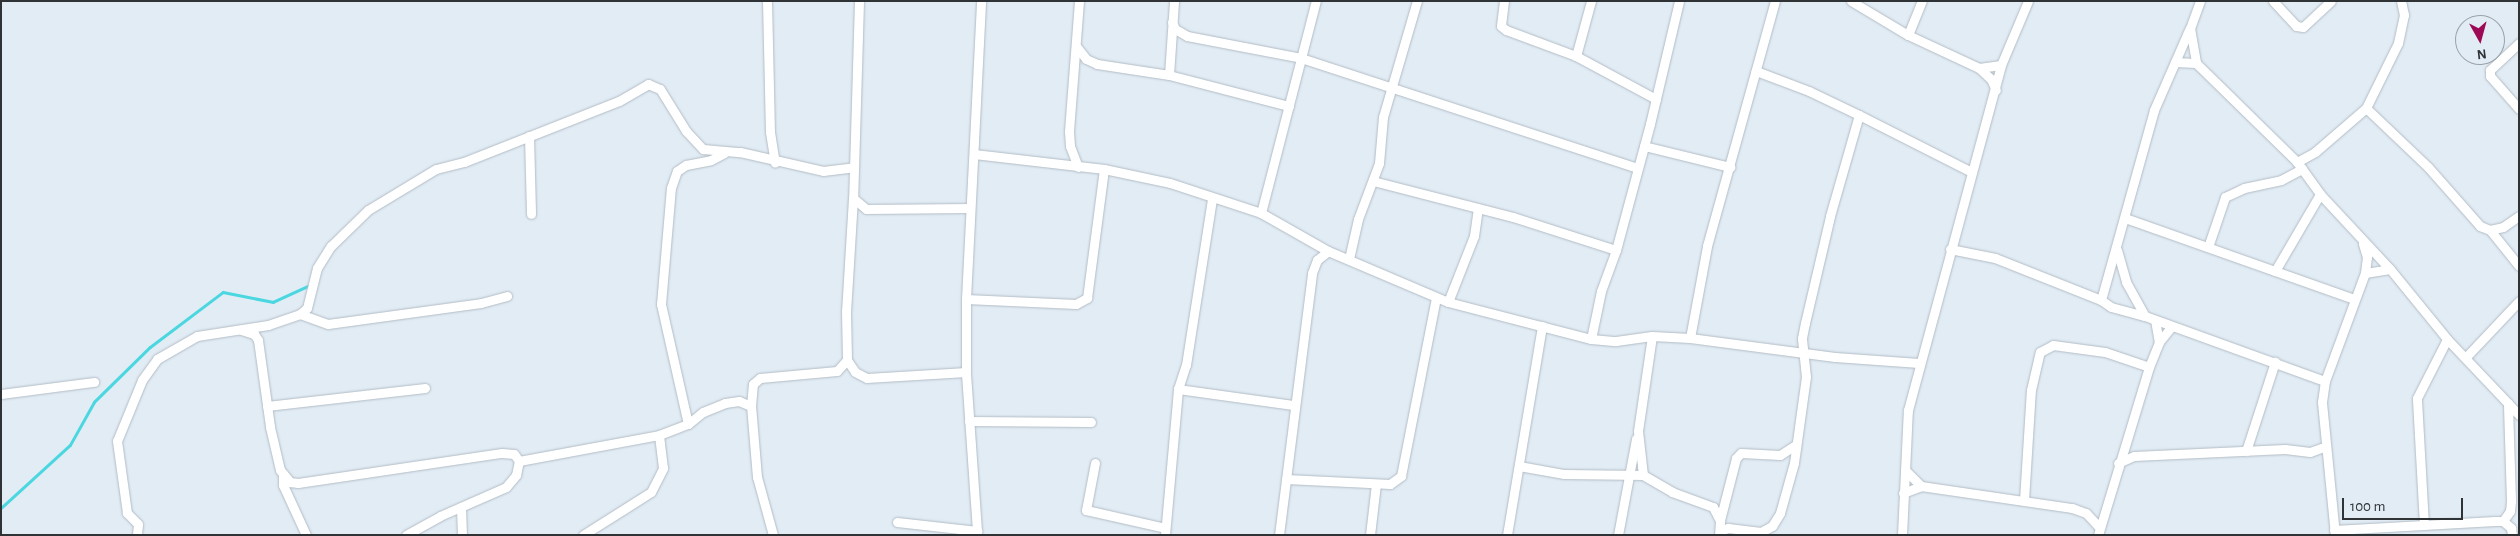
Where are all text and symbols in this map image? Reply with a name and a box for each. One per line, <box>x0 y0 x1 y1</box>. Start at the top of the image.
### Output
north arrow <box>2455 15 2505 65</box>
text: N <box>2476 46 2487 61</box>
scale bar <box>2345 488 2466 520</box>
text: 100 m <box>2350 499 2385 514</box>

